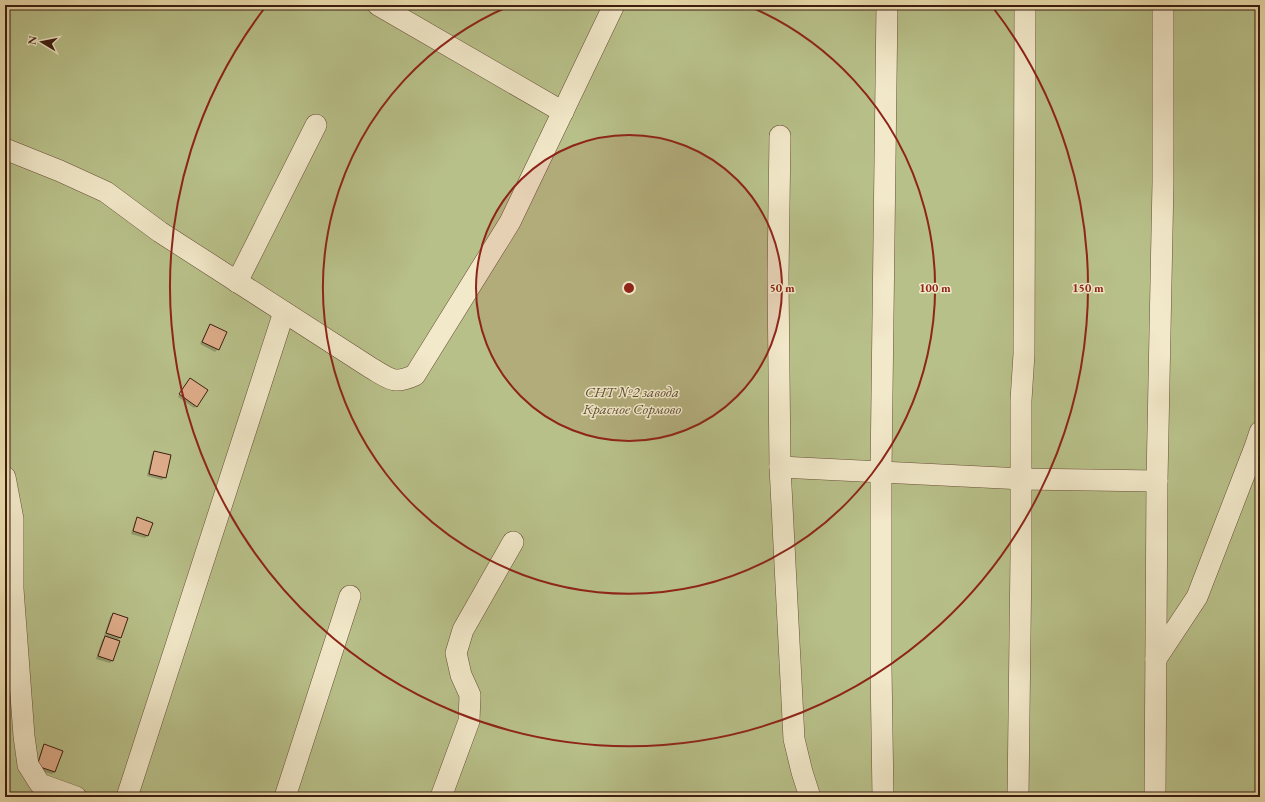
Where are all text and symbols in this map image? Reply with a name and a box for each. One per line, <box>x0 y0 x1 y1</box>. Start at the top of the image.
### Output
north arrow <box>22 22 62 62</box>
text: N <box>24 35 40 46</box>
text: 50 m <box>769 280 795 296</box>
text: 100 m <box>919 280 951 296</box>
text: 150 m <box>1072 280 1104 296</box>
centre of rings <box>622 281 636 295</box>
park label: СНТ №2 завода Красное Сормово <box>582 382 682 418</box>

